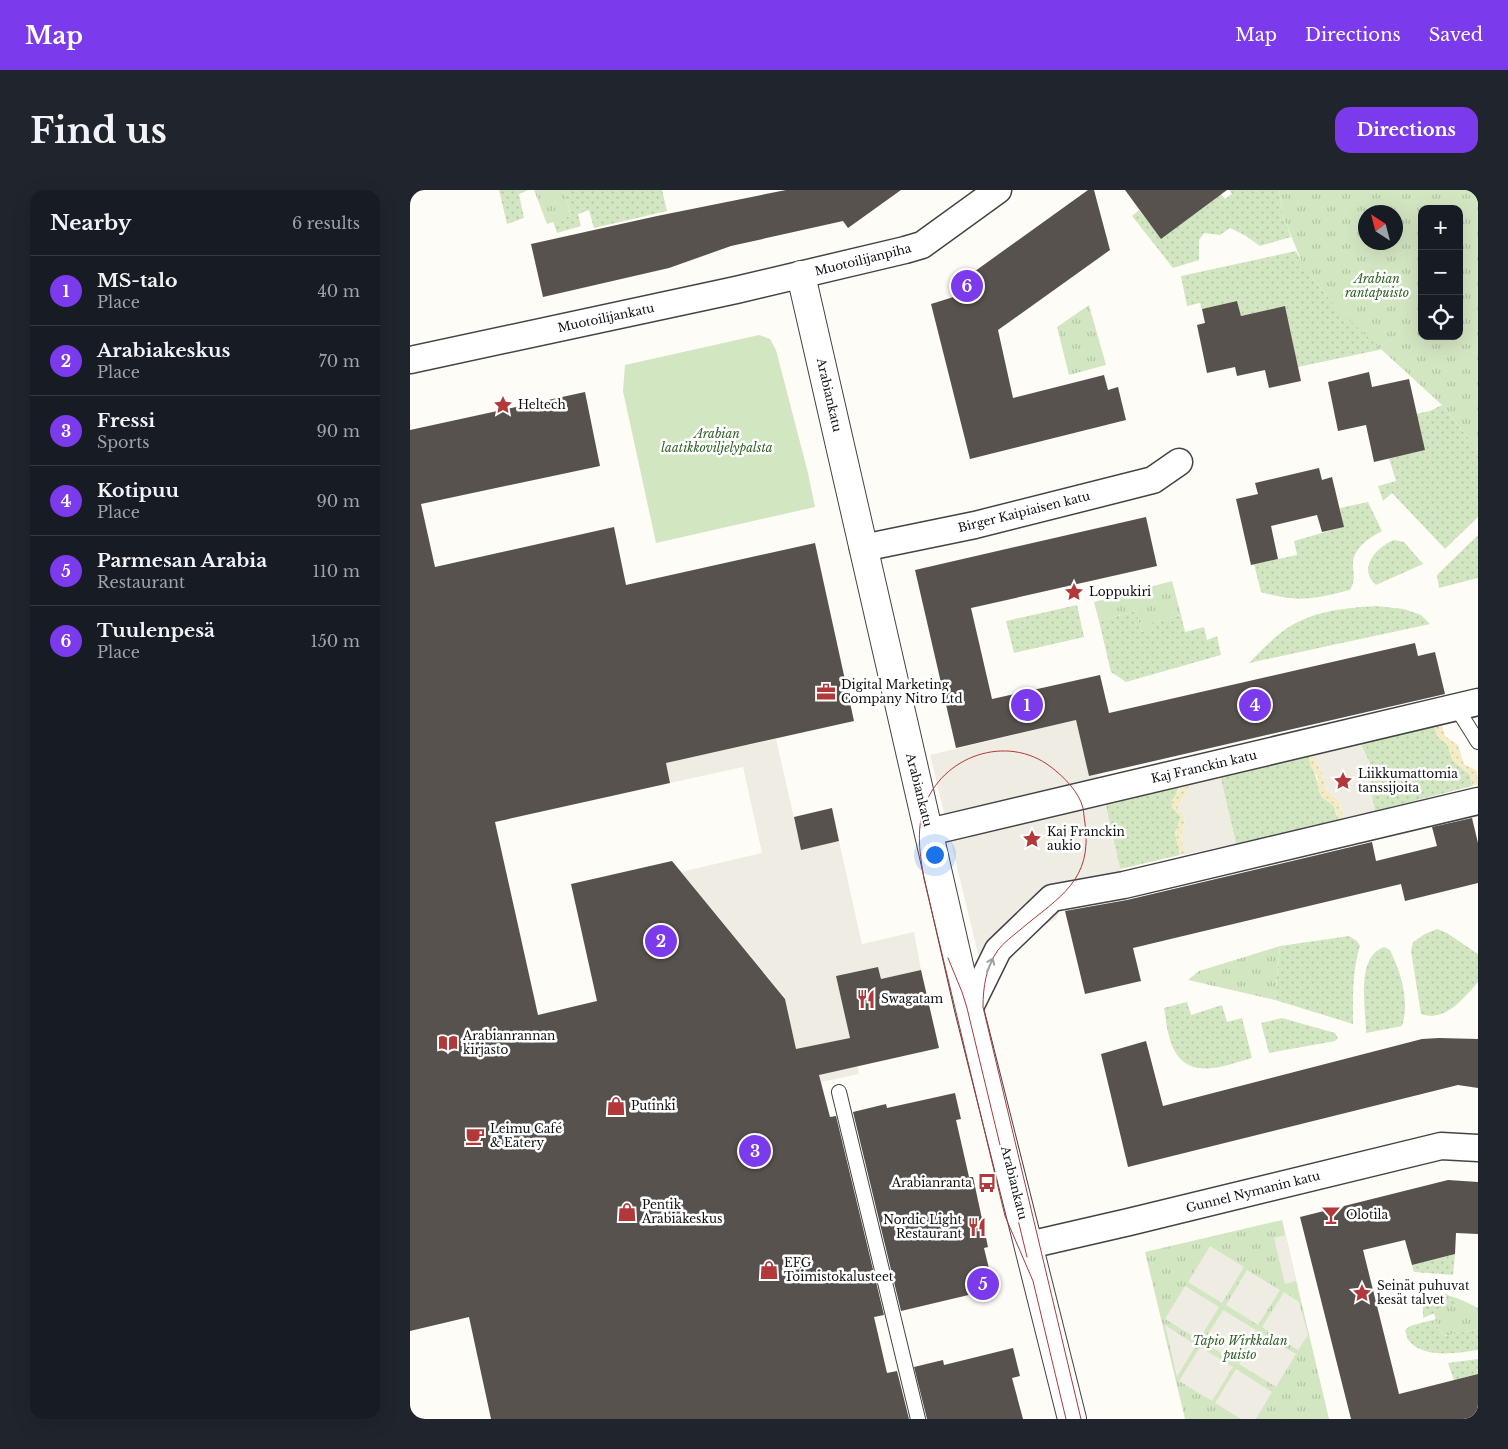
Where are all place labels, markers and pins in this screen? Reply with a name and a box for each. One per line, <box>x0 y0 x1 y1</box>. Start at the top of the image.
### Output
pin: 6 <box>951 267 983 305</box>
place icon: Heltech <box>492 394 514 416</box>
place label: Heltech <box>518 397 566 412</box>
place icon: Loppukiri <box>1063 581 1085 603</box>
place label: Loppukiri <box>1089 584 1151 599</box>
place label: Digital Marketing Company Nitro Ltd <box>841 677 962 706</box>
office icon: Digital Marketing Company Nitro Ltd <box>815 681 837 703</box>
pin: 1 <box>1011 686 1043 724</box>
pin: 4 <box>1239 686 1271 724</box>
place label: Liikkumattomia tanssijoita <box>1358 766 1458 795</box>
place icon: Liikkumattomia tanssijoita <box>1332 770 1354 792</box>
place label: Kaj Franckin aukio <box>1047 824 1125 853</box>
place icon: Kaj Franckin aukio <box>1021 828 1043 850</box>
pin: 2 <box>645 922 677 960</box>
restaurant icon: Swagatam <box>855 988 877 1010</box>
place label: Swagatam <box>881 991 943 1006</box>
place label: Arabianrannan kirjasto <box>462 1028 555 1057</box>
library icon: Arabianrannan kirjasto <box>437 1032 459 1054</box>
shop icon: Putinki <box>605 1095 627 1117</box>
place label: Putinki <box>631 1098 676 1113</box>
place label: Leimu Café & Eatery <box>490 1121 562 1150</box>
cafe icon: Leimu Café & Eatery <box>464 1125 486 1147</box>
pin: 3 <box>739 1132 771 1170</box>
bus stop icon: Arabianranta <box>976 1172 998 1194</box>
place label: Arabianranta <box>891 1175 972 1190</box>
place label: Pentik Arabiakeskus <box>641 1197 722 1226</box>
shop icon: Pentik Arabiakeskus <box>616 1201 638 1223</box>
bar icon: Olotila <box>1320 1204 1342 1226</box>
place label: Olotila <box>1346 1207 1388 1222</box>
place label: Nordic Light Restaurant <box>883 1212 962 1241</box>
restaurant icon: Nordic Light Restaurant <box>966 1216 988 1238</box>
place label: EFG Toimistokalusteet <box>784 1255 894 1284</box>
shop icon: EFG Toimistokalusteet <box>758 1259 780 1281</box>
pin: 5 <box>967 1265 999 1303</box>
place label: Seinät puhuvat kesät talvet <box>1377 1278 1470 1307</box>
place icon: Seinät puhuvat kesät talvet <box>1351 1282 1373 1304</box>

